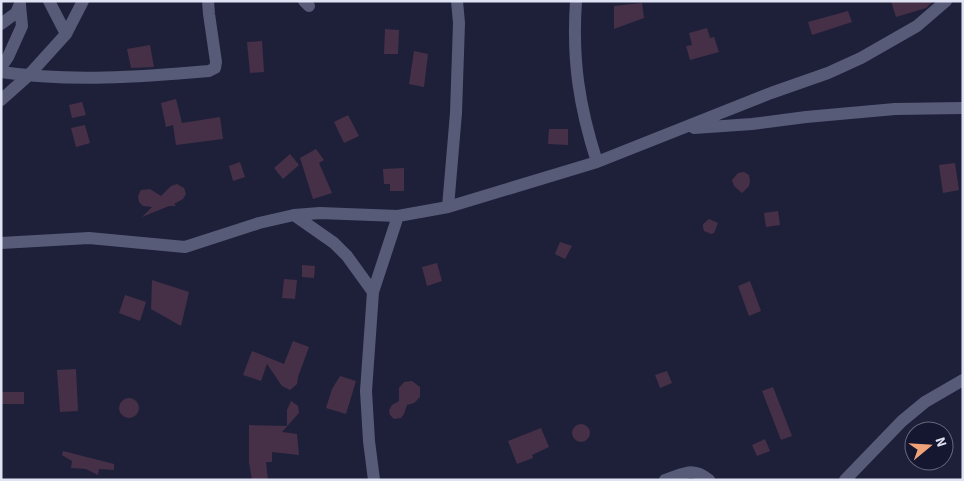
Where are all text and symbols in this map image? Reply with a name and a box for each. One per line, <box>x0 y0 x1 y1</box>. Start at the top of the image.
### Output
north arrow <box>904 421 954 471</box>
text: N <box>929 435 951 450</box>

